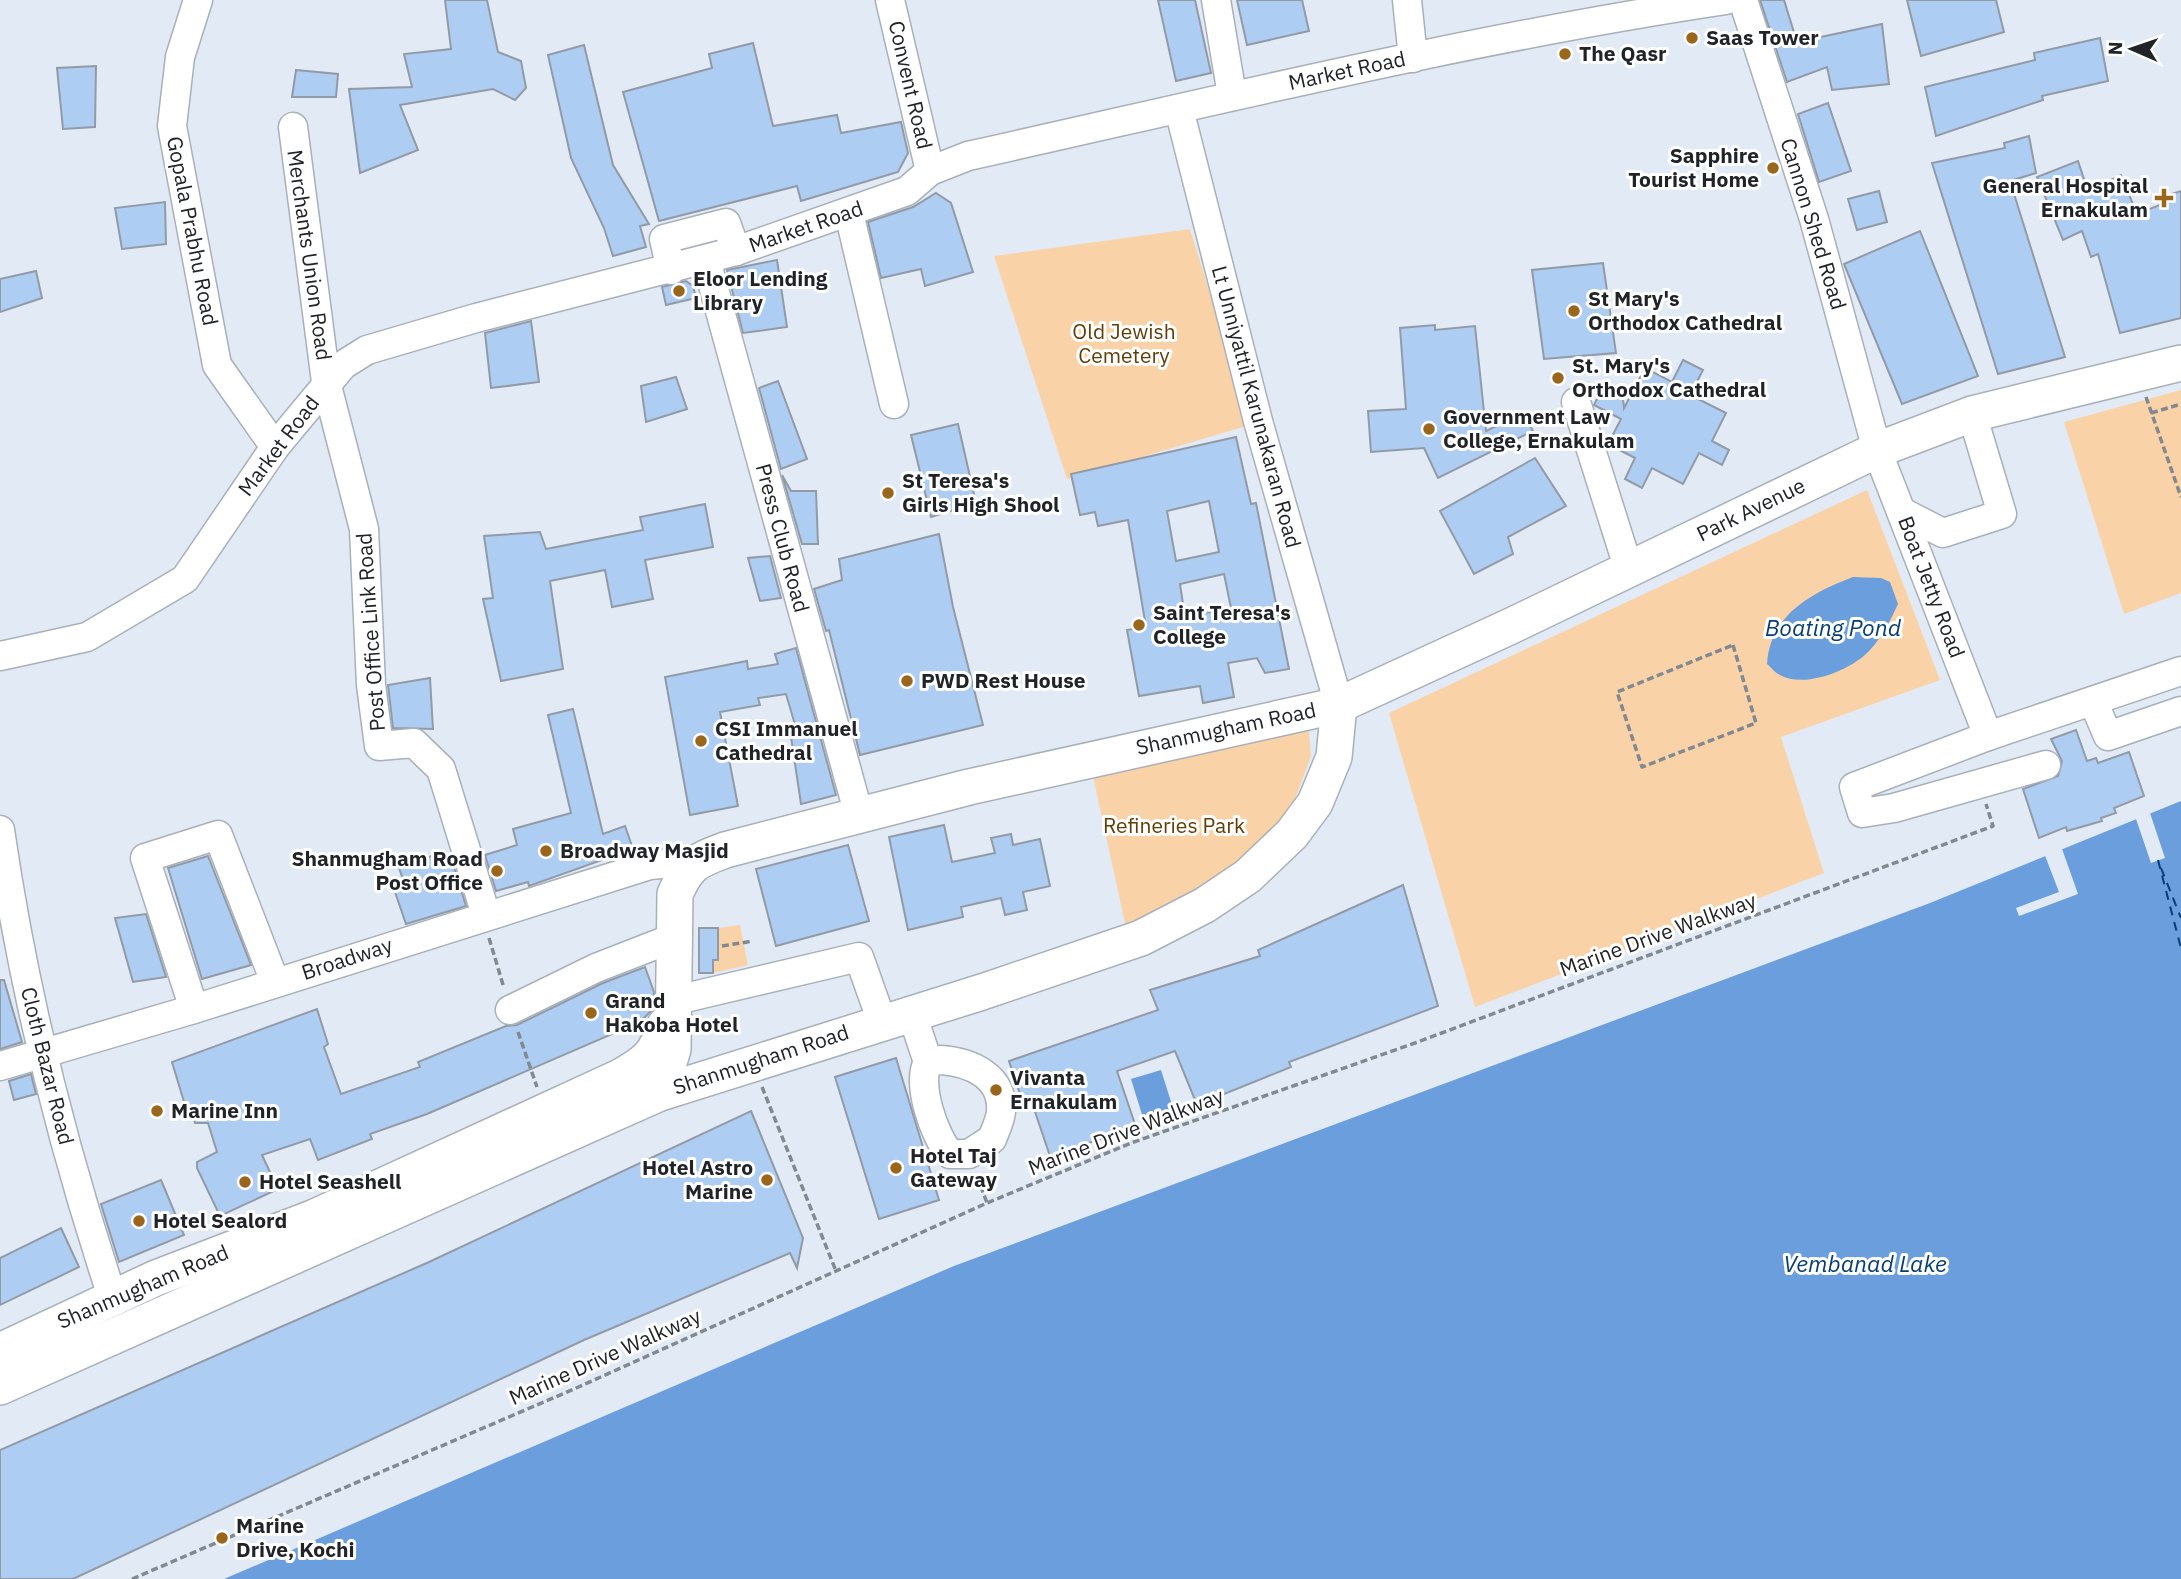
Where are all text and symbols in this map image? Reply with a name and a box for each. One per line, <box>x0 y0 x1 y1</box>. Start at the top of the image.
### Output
north arrow <box>2097 14 2167 84</box>
street label: Convent Road <box>883 18 939 152</box>
place label: Saas Tower <box>1706 23 1819 51</box>
marker: Saas Tower <box>1684 30 1700 46</box>
place label: The Qasr <box>1579 39 1667 67</box>
text: N <box>2103 41 2127 56</box>
street label: Market Road <box>1286 44 1408 96</box>
marker: The Qasr <box>1557 46 1573 62</box>
street label: Gopala Prabhu Road <box>161 134 225 328</box>
street label: Cannon Shed Road <box>1775 135 1853 313</box>
place label: Sapphire Tourist Home <box>1628 141 1759 193</box>
street label: Merchants Union Road <box>281 148 339 362</box>
marker: Sapphire Tourist Home <box>1765 160 1781 176</box>
place label: General Hospital Ernakulam <box>1983 171 2148 223</box>
marker: General Hospital Ernakulam <box>2154 188 2174 208</box>
street label: Market Road <box>745 193 866 259</box>
street label: Lt Unniyattil Karunakaran Road <box>1206 263 1308 551</box>
place label: Eloor Lending Library <box>693 264 828 316</box>
marker: Eloor Lending Library <box>671 283 687 299</box>
place label: St Mary's Orthodox Cathedral <box>1588 284 1782 336</box>
marker: St Mary's Orthodox Cathedral <box>1566 303 1582 319</box>
park label: Old Jewish Cemetery <box>1072 317 1176 369</box>
place label: St. Mary's Orthodox Cathedral <box>1572 351 1766 403</box>
marker: St. Mary's Orthodox Cathedral <box>1550 370 1566 386</box>
street label: Market Road <box>231 390 325 501</box>
place label: Government Law College, Ernakulam <box>1443 402 1635 454</box>
marker: Government Law College, Ernakulam <box>1421 421 1437 437</box>
street label: Press Club Road <box>750 460 816 615</box>
place label: St Teresa's Girls High Shool <box>902 466 1059 518</box>
street label: Park Avenue <box>1692 471 1810 547</box>
marker: St Teresa's Girls High Shool <box>880 485 896 501</box>
street label: Boat Jetty Road <box>1892 512 1972 661</box>
street label: Post Office Link Road <box>349 532 391 732</box>
place label: Saint Teresa's College <box>1153 598 1291 650</box>
water label: Boating Pond <box>1765 612 1902 642</box>
marker: Saint Teresa's College <box>1131 617 1147 633</box>
place label: PWD Rest House <box>921 666 1086 694</box>
marker: PWD Rest House <box>899 673 915 689</box>
street label: Shanmugham Road <box>1133 695 1318 761</box>
place label: CSI Immanuel Cathedral <box>715 714 858 766</box>
marker: CSI Immanuel Cathedral <box>693 733 709 749</box>
park label: Refineries Park <box>1103 811 1245 839</box>
place label: Broadway Masjid <box>560 836 729 864</box>
marker: Broadway Masjid <box>538 843 554 859</box>
place label: Shanmugham Road Post Office <box>291 844 483 896</box>
marker: Shanmugham Road Post Office <box>489 863 505 879</box>
street label: Marine Drive Walkway <box>1555 885 1760 983</box>
street label: Broadway <box>298 930 396 986</box>
street label: Cloth Bazar Road <box>15 984 81 1148</box>
place label: Grand Hakoba Hotel <box>605 986 738 1038</box>
marker: Grand Hakoba Hotel <box>583 1005 599 1021</box>
street label: Shanmugham Road <box>669 1017 852 1101</box>
place label: Vivanta Ernakulam <box>1010 1063 1117 1115</box>
street label: Marine Drive Walkway <box>1024 1081 1228 1181</box>
marker: Vivanta Ernakulam <box>988 1082 1004 1098</box>
place label: Marine Inn <box>171 1096 278 1124</box>
marker: Marine Inn <box>149 1103 165 1119</box>
place label: Hotel Taj Gateway <box>910 1141 998 1193</box>
place label: Hotel Astro Marine <box>642 1153 753 1205</box>
marker: Hotel Taj Gateway <box>888 1160 904 1176</box>
place label: Hotel Seashell <box>259 1167 401 1195</box>
marker: Hotel Astro Marine <box>759 1172 775 1188</box>
marker: Hotel Seashell <box>237 1174 253 1190</box>
place label: Hotel Sealord <box>153 1206 287 1234</box>
marker: Hotel Sealord <box>131 1213 147 1229</box>
street label: Shanmugham Road <box>53 1237 232 1335</box>
water label: Vembanad Lake <box>1783 1248 1947 1278</box>
street label: Marine Drive Walkway <box>504 1301 705 1411</box>
place label: Marine Drive, Kochi <box>236 1511 355 1563</box>
marker: Marine Drive, Kochi <box>214 1530 230 1546</box>

